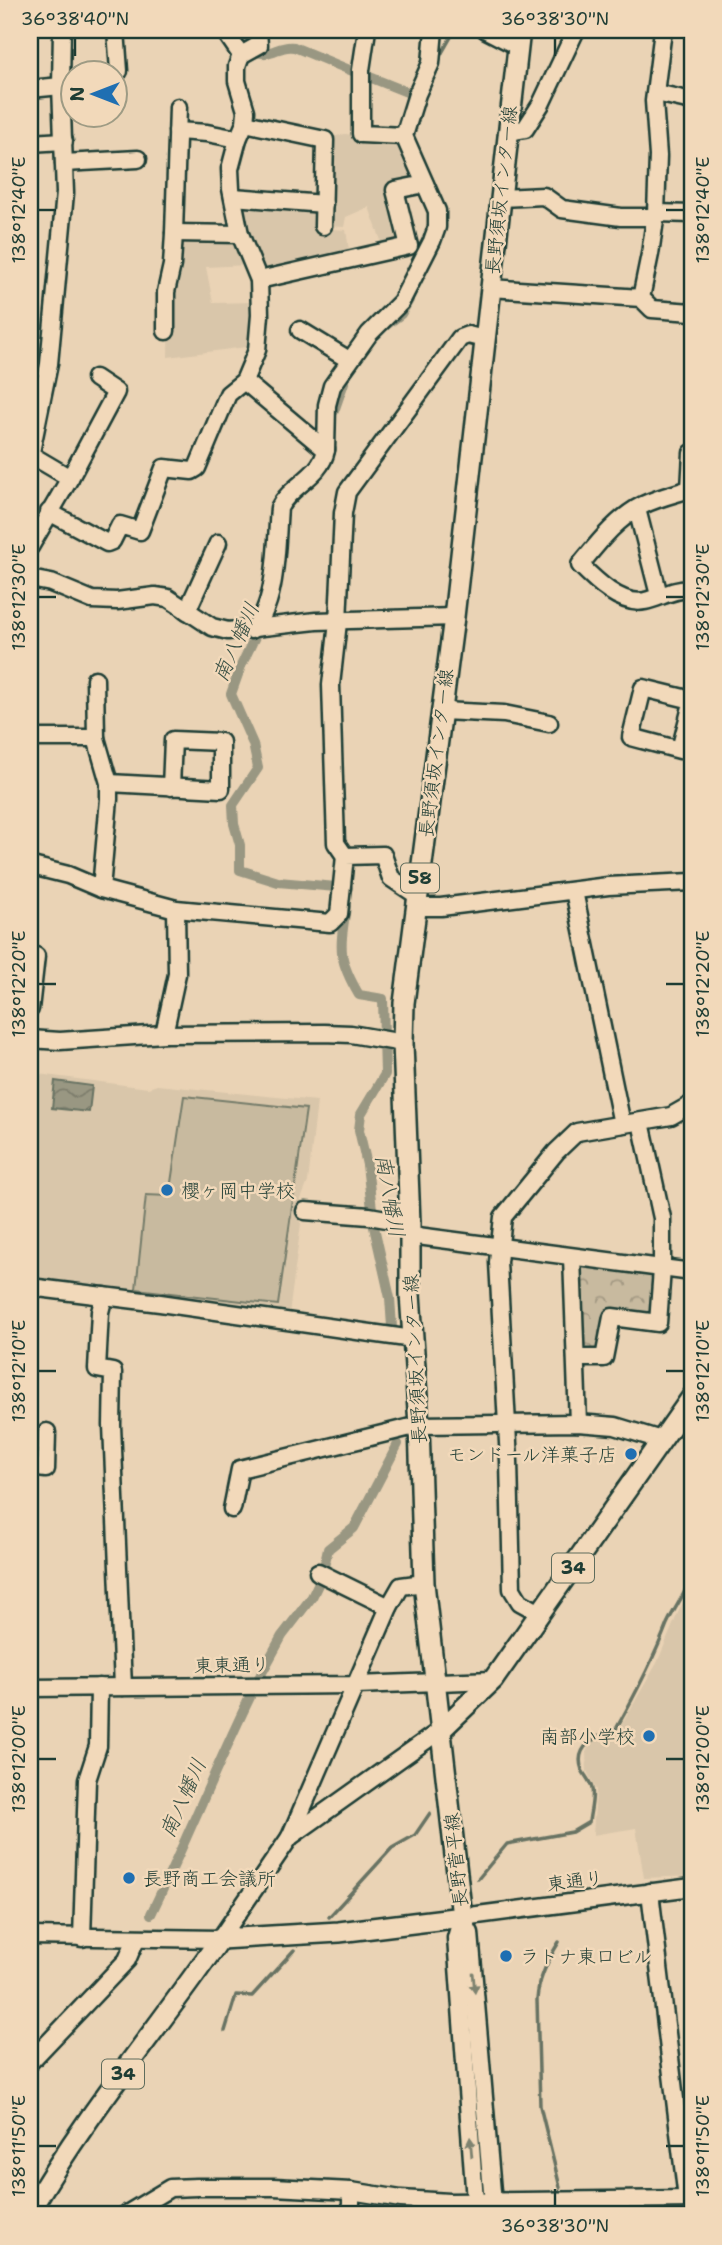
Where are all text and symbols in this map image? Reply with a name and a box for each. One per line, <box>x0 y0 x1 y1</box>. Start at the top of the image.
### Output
text: 36°38'40"N <box>21 7 129 31</box>
text: 36°38'30"N <box>501 7 609 31</box>
north arrow <box>60 60 130 130</box>
text: N <box>65 86 90 102</box>
street label: 長野須坂インター線 <box>480 104 522 276</box>
text: 138°12'40"E <box>7 156 31 264</box>
text: 138°12'40"E <box>691 156 715 264</box>
text: 138°12'30"E <box>7 543 31 651</box>
text: 138°12'30"E <box>691 543 715 651</box>
water label: 南八幡川 <box>206 598 266 686</box>
street label: 長野須坂インター線 <box>413 667 459 839</box>
road number: 58 <box>401 864 439 892</box>
text: 138°12'20"E <box>7 931 31 1038</box>
text: 138°12'20"E <box>691 931 715 1038</box>
water label: 南八幡川 <box>369 1152 411 1240</box>
place label: 櫻ヶ岡中学校 <box>181 1178 295 1203</box>
marker: 櫻ヶ岡中学校 <box>159 1182 175 1198</box>
street label: 長野須坂インター線 <box>398 1273 432 1445</box>
text: 138°12'10"E <box>7 1320 31 1422</box>
text: 138°12'10"E <box>691 1320 715 1422</box>
place label: モンドール洋菓子店 <box>447 1442 617 1467</box>
marker: モンドール洋菓子店 <box>623 1446 639 1462</box>
road number: 34 <box>552 1554 594 1582</box>
street label: 東東通り <box>194 1652 270 1678</box>
text: 138°12'00"E <box>7 1705 31 1813</box>
text: 138°12'00"E <box>691 1705 715 1813</box>
place label: 南部小学校 <box>540 1724 635 1749</box>
marker: 南部小学校 <box>641 1728 657 1744</box>
water label: 南八幡川 <box>153 1754 213 1842</box>
street label: 長野菅平線 <box>439 1811 473 1909</box>
street label: 東通り <box>545 1865 605 1897</box>
place label: 長野商工会議所 <box>143 1866 276 1891</box>
marker: 長野商工会議所 <box>121 1870 137 1886</box>
place label: ラトナ東口ビル <box>520 1944 653 1969</box>
marker: ラトナ東口ビル <box>498 1948 514 1964</box>
one-way arrow <box>469 1973 480 1995</box>
road number: 34 <box>102 2060 144 2088</box>
text: 138°11'50"E <box>7 2095 31 2197</box>
text: 138°11'50"E <box>691 2095 715 2197</box>
one-way arrow <box>465 2136 476 2158</box>
text: 36°38'30"N <box>501 2214 609 2238</box>

